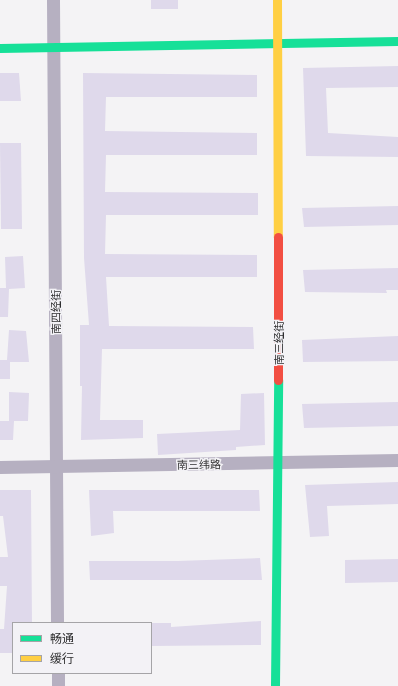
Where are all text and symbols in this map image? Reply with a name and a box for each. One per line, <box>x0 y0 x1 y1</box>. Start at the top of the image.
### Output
street label: 南四经街 <box>48 290 62 334</box>
street label: 南三经街 <box>271 321 285 365</box>
street label: 南三纬路 <box>177 457 221 471</box>
legend <box>12 622 152 674</box>
text: 畅通 <box>50 629 74 647</box>
text: 缓行 <box>50 649 74 667</box>

